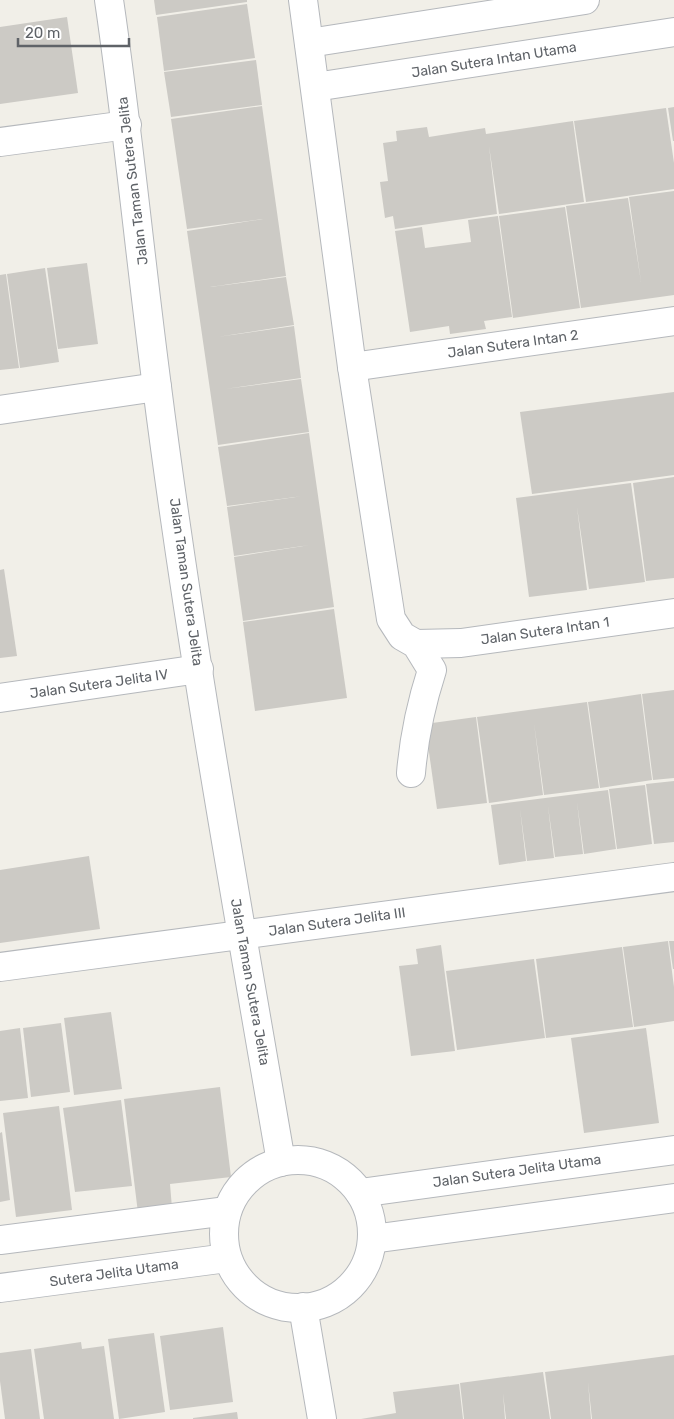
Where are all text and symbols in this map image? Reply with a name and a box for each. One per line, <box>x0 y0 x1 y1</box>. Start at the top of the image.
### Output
scale bar <box>18 15 129 47</box>
text: 20 m <box>25 24 60 42</box>
street label: Jalan Sutera Intan Utama <box>410 39 578 81</box>
street label: Jalan Taman Sutera Jelita <box>114 96 152 266</box>
street label: Jalan Sutera Intan 2 <box>446 326 580 362</box>
street label: Jalan Taman Sutera Jelita <box>166 497 206 667</box>
street label: Jalan Sutera Intan 1 <box>480 614 610 648</box>
street label: Jalan Sutera Jelita IV <box>29 666 169 702</box>
street label: Jalan Taman Sutera Jelita <box>227 897 273 1067</box>
street label: Jalan Sutera Jelita III <box>267 904 407 940</box>
street label: Jalan Sutera Jelita Utama <box>432 1151 602 1191</box>
street label: Sutera Jelita Utama <box>48 1256 180 1290</box>

